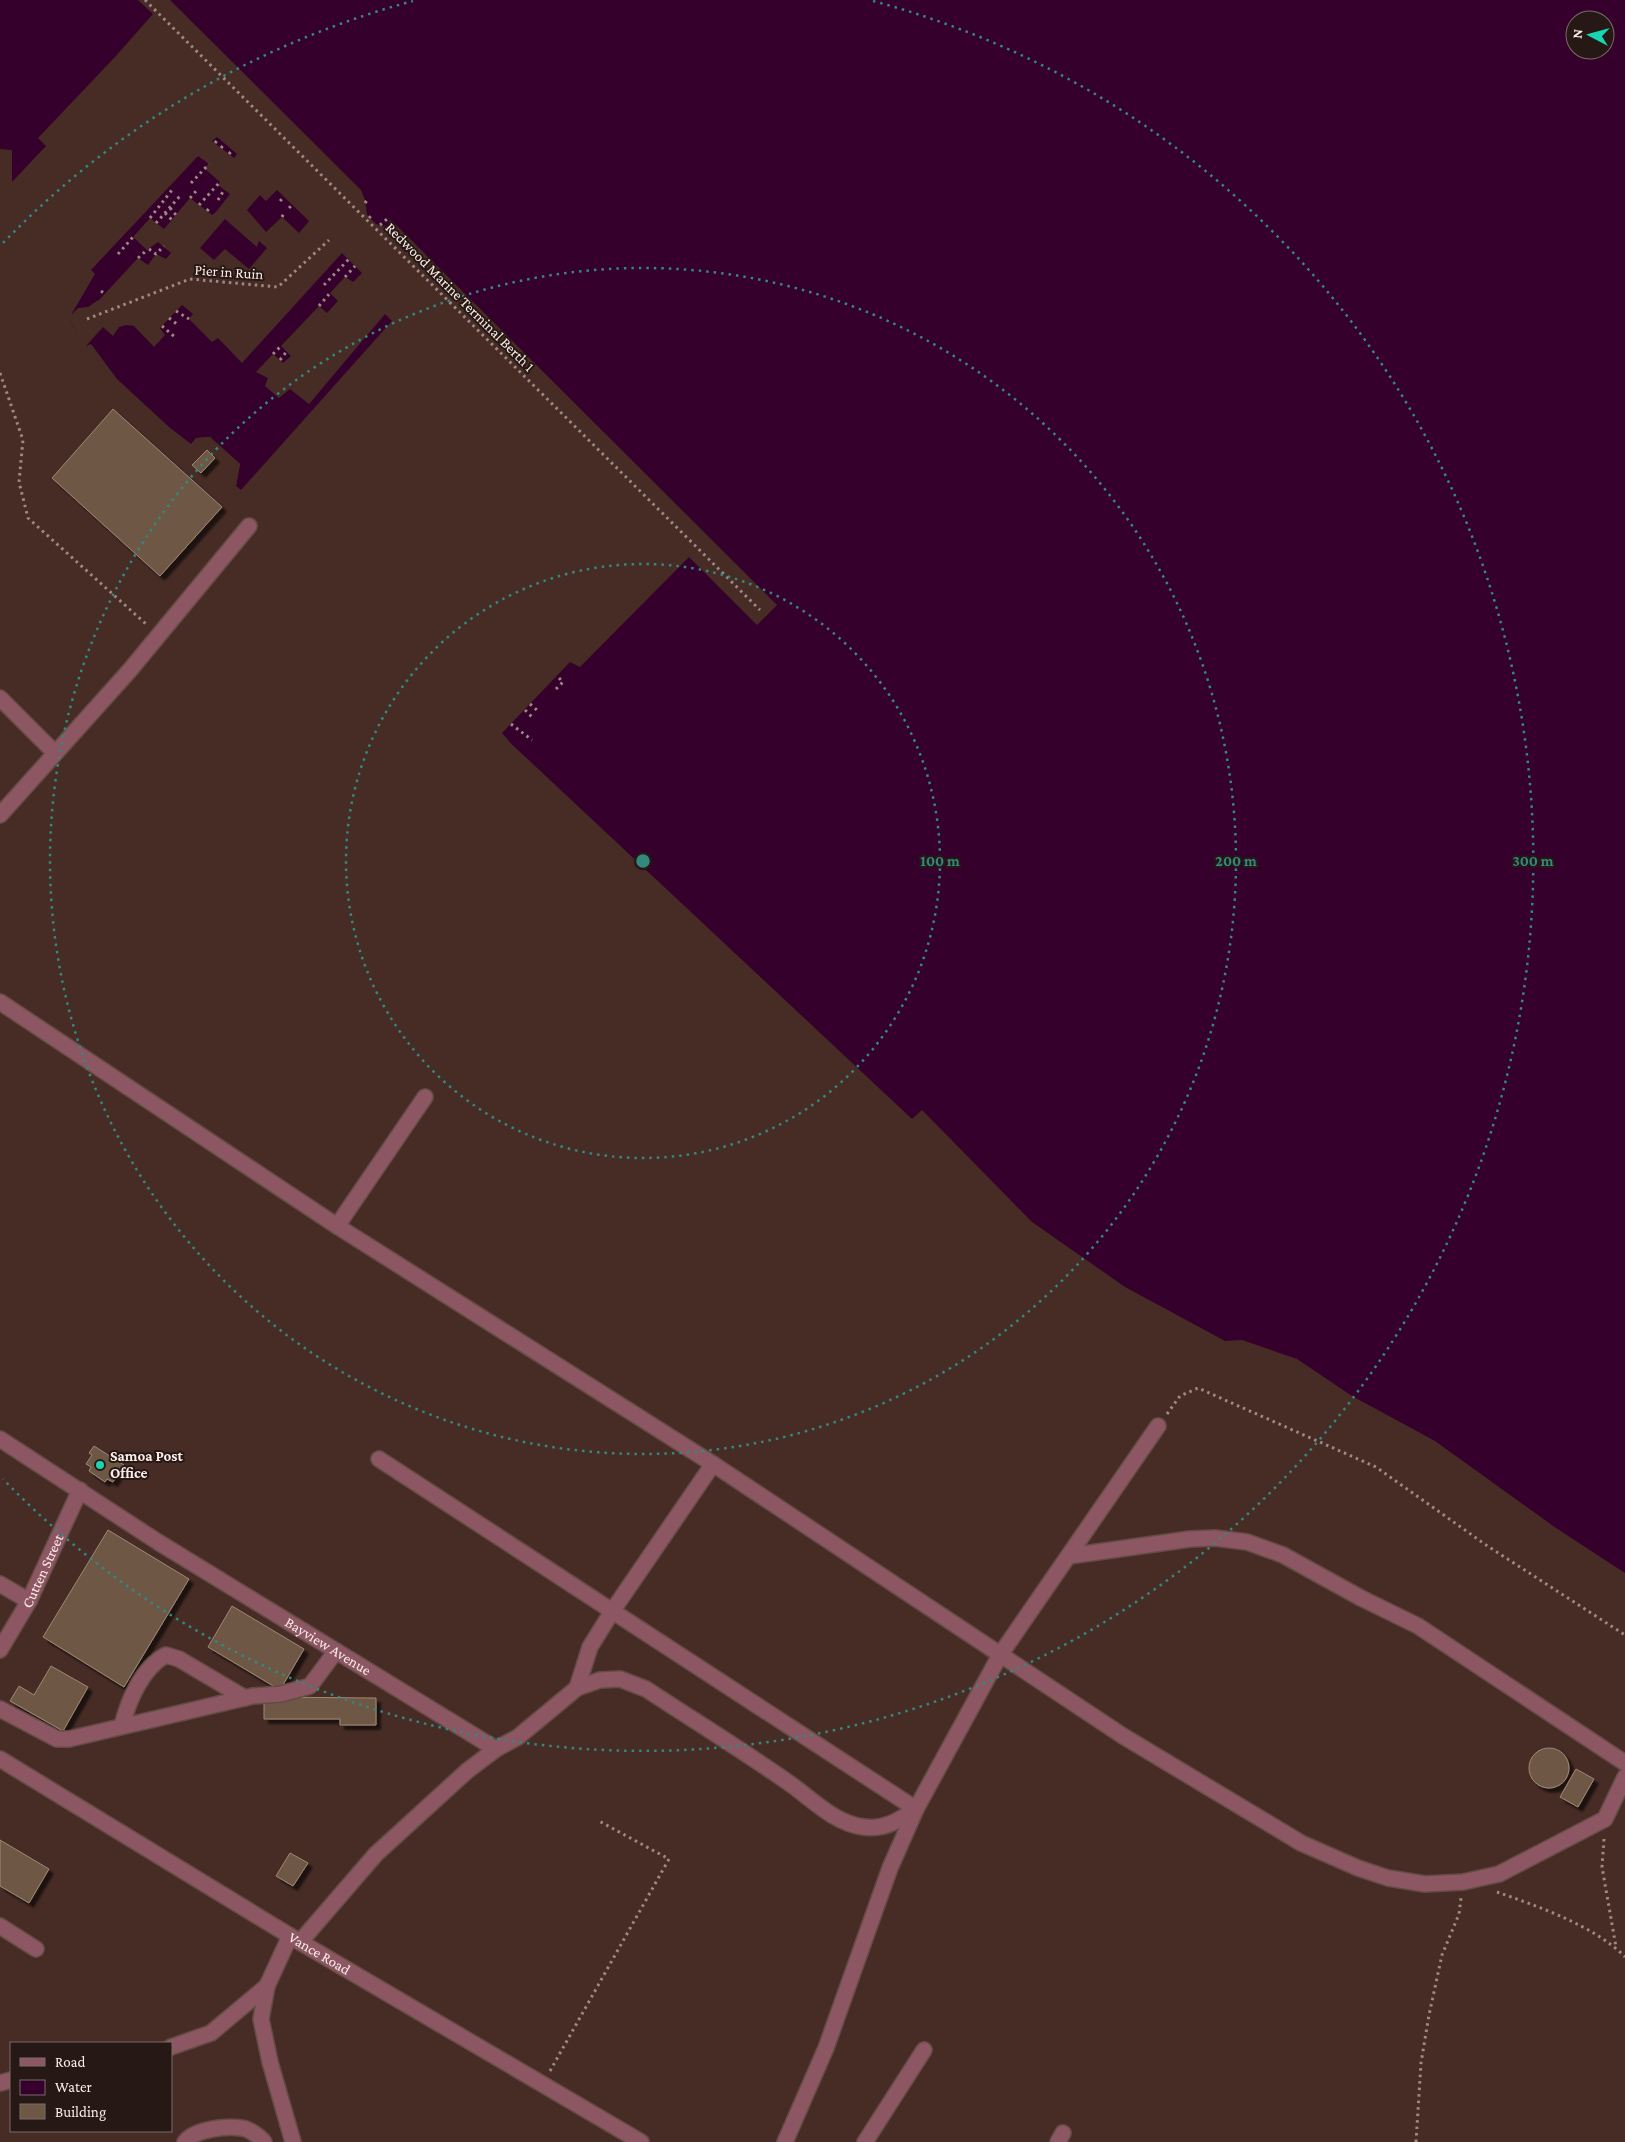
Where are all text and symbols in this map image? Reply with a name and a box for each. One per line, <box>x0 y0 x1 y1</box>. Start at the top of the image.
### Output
north arrow <box>1565 10 1615 60</box>
text: N <box>1569 28 1586 39</box>
street label: Redwood Marine Terminal Berth 1 <box>382 219 538 375</box>
street label: Pier in Ruin <box>194 262 264 282</box>
centre of rings <box>634 852 652 870</box>
text: 100 m <box>920 853 960 869</box>
text: 200 m <box>1215 853 1257 869</box>
text: 300 m <box>1512 853 1554 869</box>
place label: Samoa Post Office <box>110 1448 183 1481</box>
marker: Samoa Post Office <box>94 1459 106 1471</box>
street label: Cutten Street <box>19 1531 67 1611</box>
street label: Bayview Avenue <box>282 1614 374 1679</box>
street label: Vance Road <box>286 1929 353 1978</box>
legend <box>10 2042 172 2132</box>
text: Road <box>55 2054 86 2070</box>
text: Water <box>55 2079 92 2095</box>
text: Building <box>55 2104 106 2121</box>

